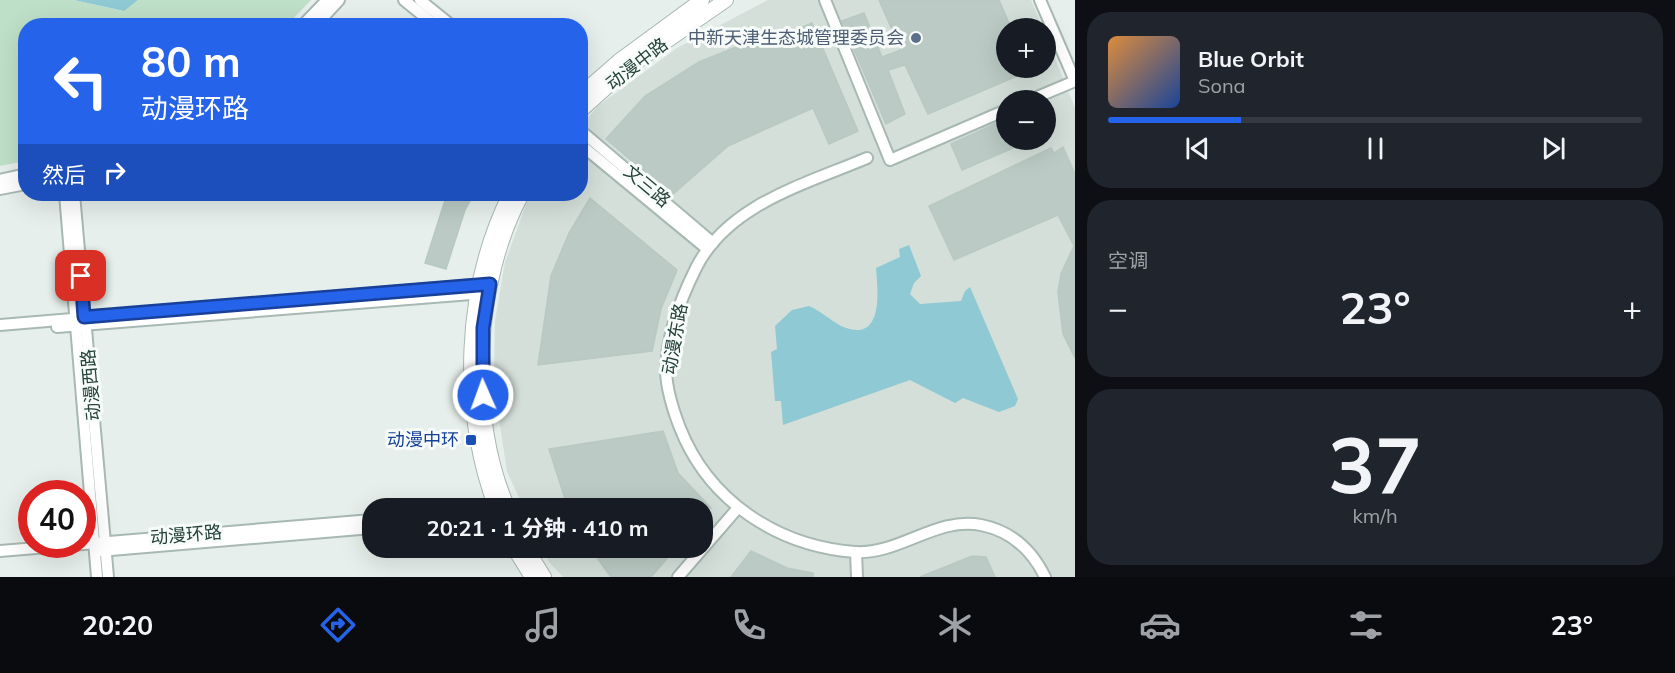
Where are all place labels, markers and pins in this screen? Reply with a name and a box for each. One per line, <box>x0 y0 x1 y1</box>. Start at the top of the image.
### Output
place label: 中新天津生态城管理委员会 <box>688 26 904 49</box>
marker: 中新天津生态城管理委员会 <box>909 31 923 45</box>
pin <box>55 250 106 301</box>
place label: 动漫中环 <box>387 428 459 451</box>
marker: 动漫中环 <box>464 433 478 447</box>

